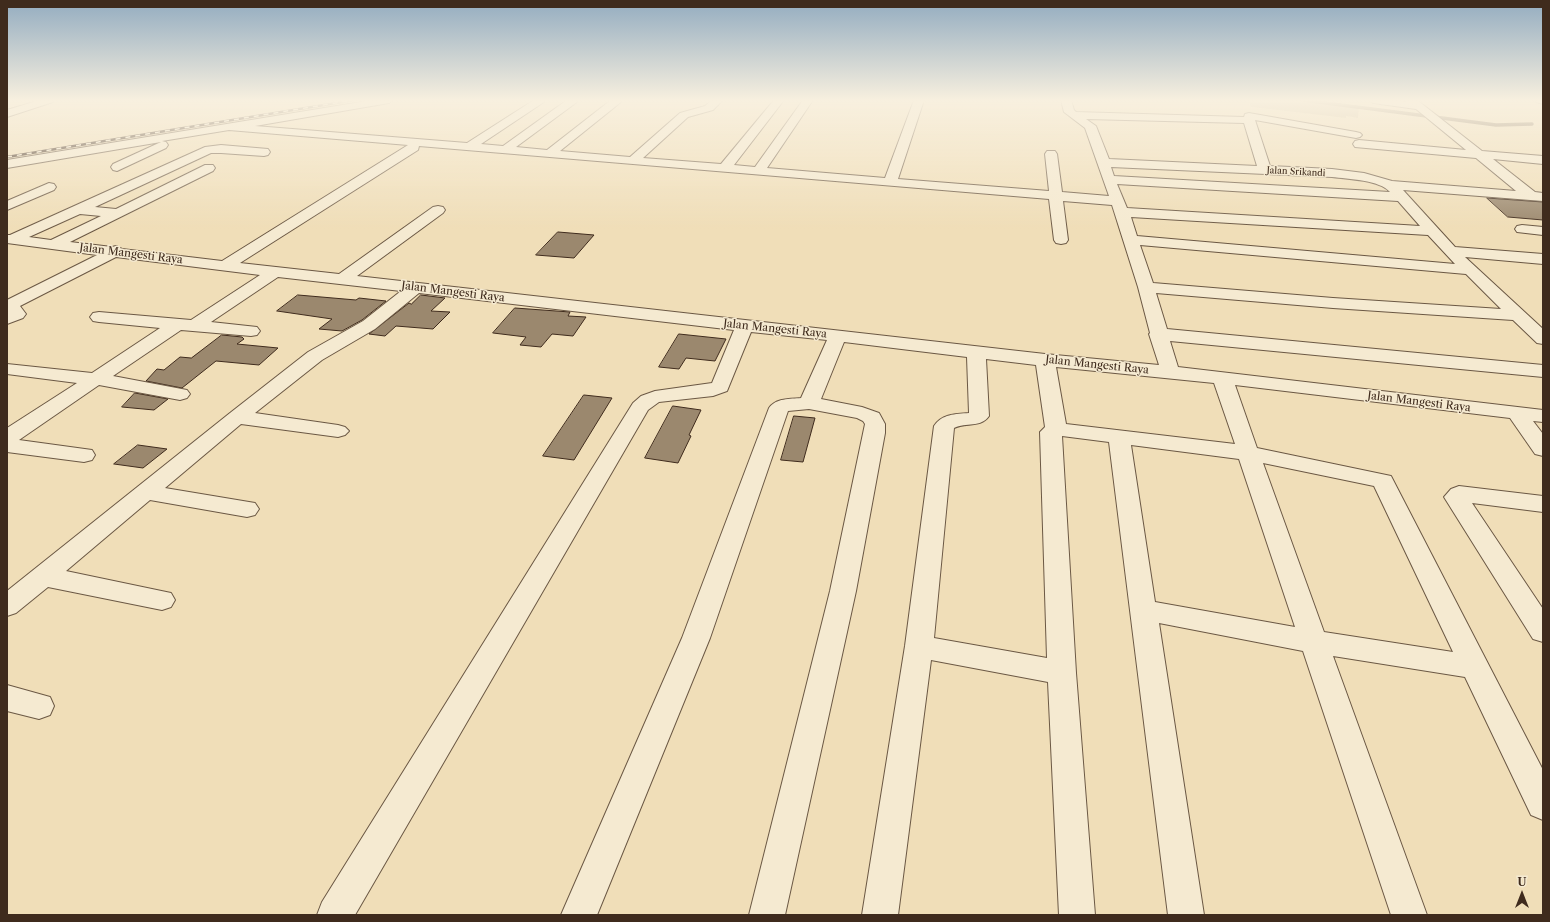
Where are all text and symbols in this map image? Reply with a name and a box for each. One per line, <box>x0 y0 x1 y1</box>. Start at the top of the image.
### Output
street label: Jalan Srikandi <box>1266 165 1326 179</box>
street label: Jalan Mangesti Raya <box>79 241 183 267</box>
street label: Jalan Mangesti Raya <box>401 279 505 305</box>
street label: Jalan Mangesti Raya <box>723 317 827 341</box>
street label: Jalan Mangesti Raya <box>1045 353 1149 377</box>
street label: Jalan Mangesti Raya <box>1367 389 1471 415</box>
north arrow <box>1502 874 1542 914</box>
text: U <box>1518 875 1526 889</box>

